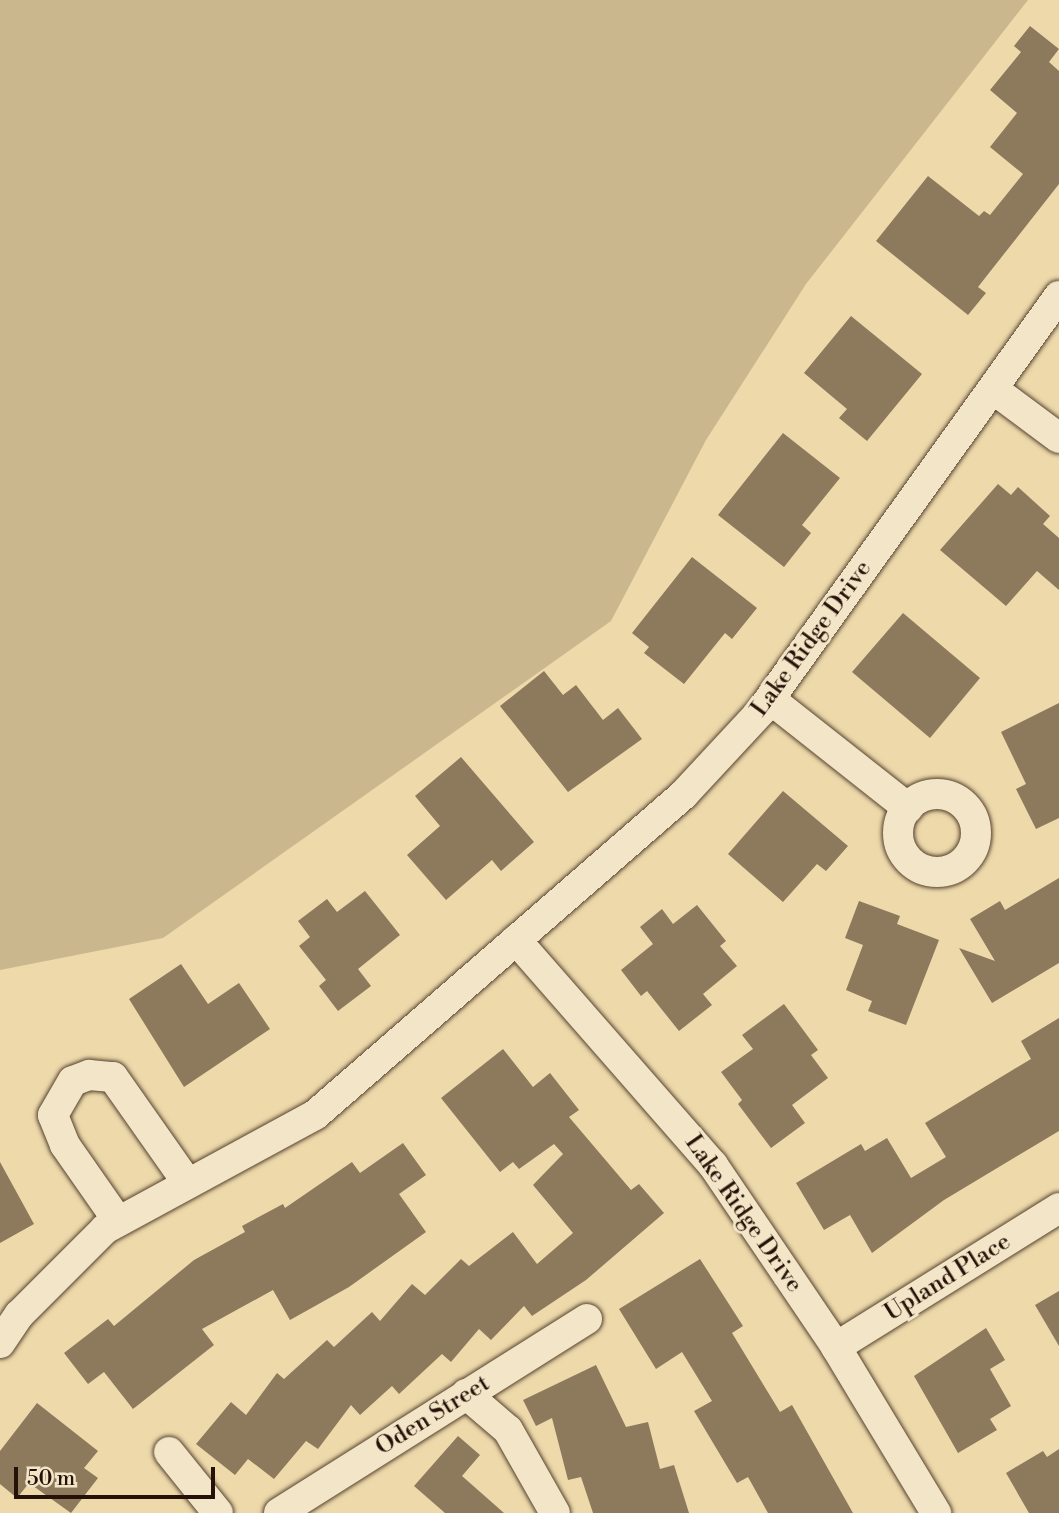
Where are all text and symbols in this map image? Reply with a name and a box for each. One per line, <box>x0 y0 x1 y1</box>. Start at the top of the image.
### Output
street label: Lake Ridge Drive <box>746 555 878 723</box>
street label: Lake Ridge Drive <box>678 1130 808 1298</box>
street label: Upland Place <box>880 1228 1016 1328</box>
street label: Oden Street <box>371 1370 495 1462</box>
scale bar <box>18 1454 219 1498</box>
text: 50 m <box>27 1466 75 1492</box>

